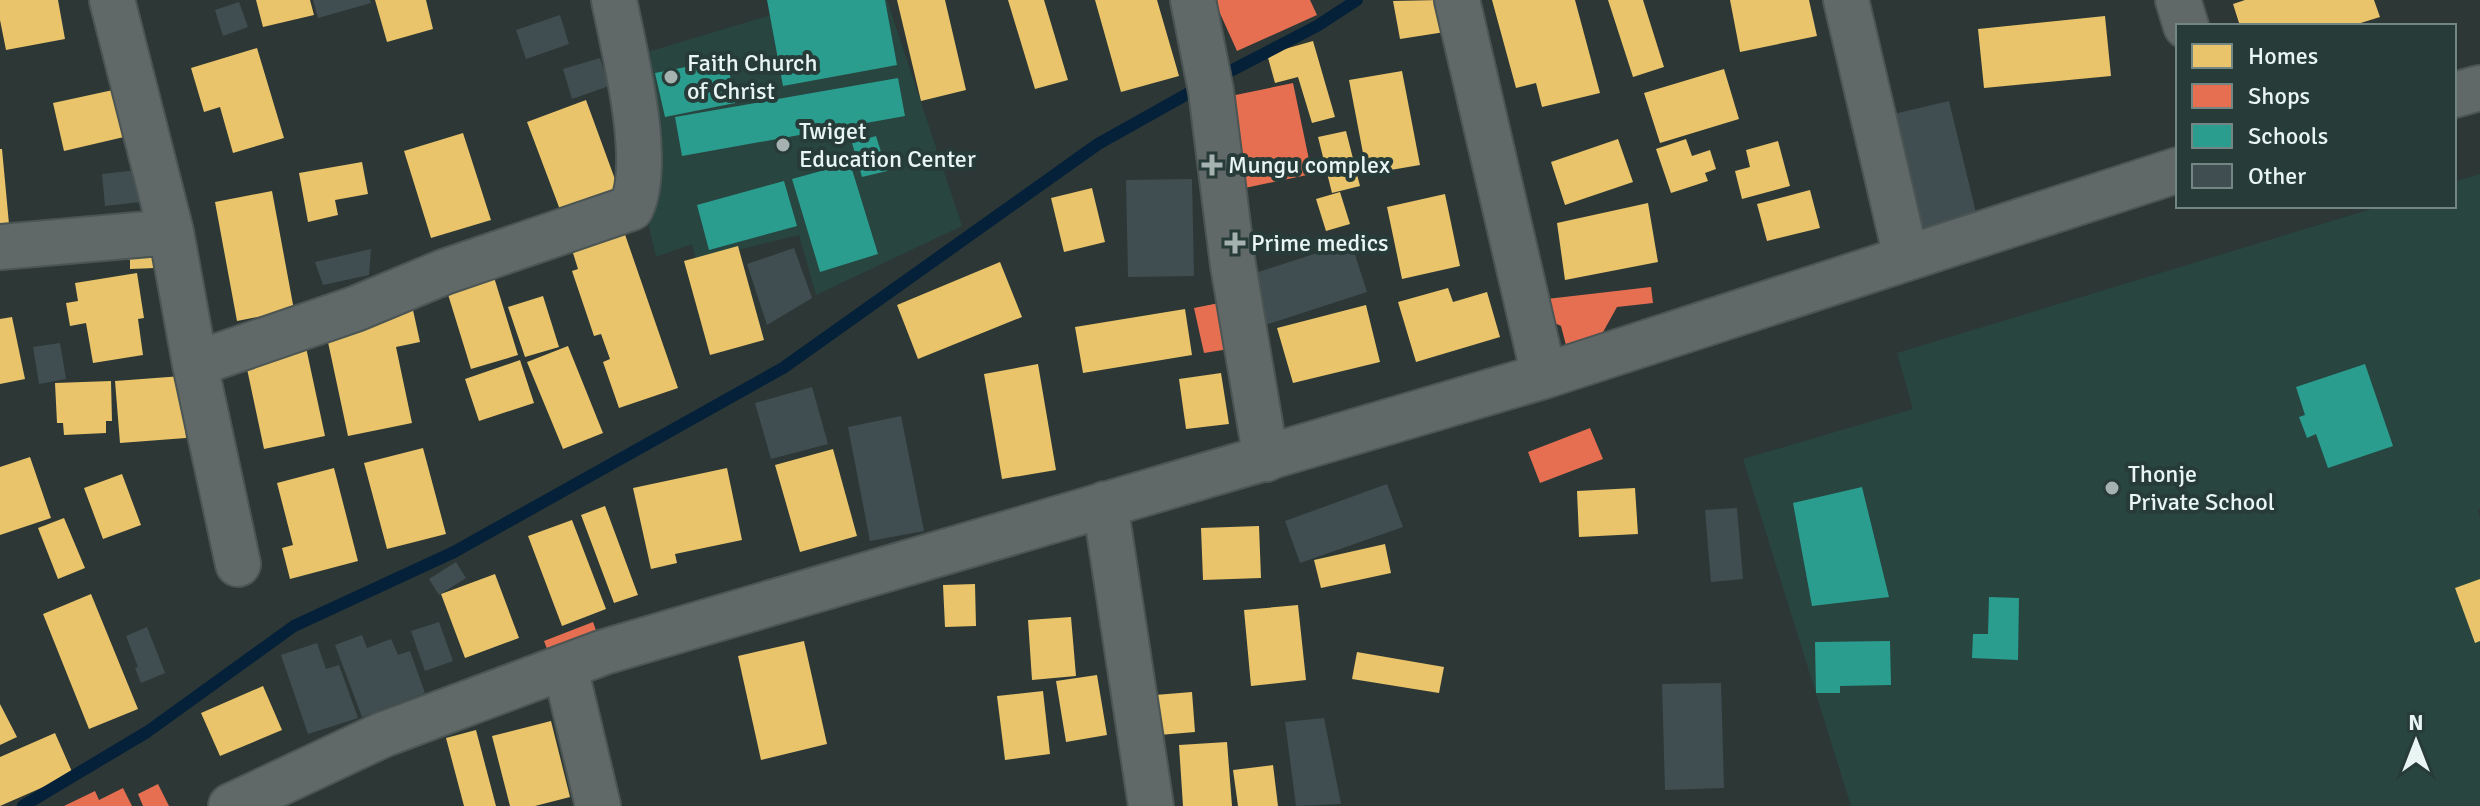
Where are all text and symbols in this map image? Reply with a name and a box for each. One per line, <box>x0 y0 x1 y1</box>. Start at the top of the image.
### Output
legend <box>2176 24 2456 208</box>
text: Homes <box>2248 41 2318 71</box>
place label: Faith Church of Christ <box>687 48 818 106</box>
marker: Faith Church of Christ <box>662 68 680 86</box>
text: Shops <box>2248 81 2310 111</box>
place label: Twiget Education Center <box>799 116 976 174</box>
text: Schools <box>2248 121 2328 151</box>
marker: Twiget Education Center <box>774 136 792 154</box>
place label: Mungu complex <box>1228 150 1390 180</box>
marker: Mungu complex <box>1203 156 1221 174</box>
text: Other <box>2248 161 2306 191</box>
place label: Prime medics <box>1251 228 1389 258</box>
marker: Prime medics <box>1226 234 1244 252</box>
place label: Thonje Private School <box>2128 459 2275 517</box>
marker: Thonje Private School <box>2103 479 2121 497</box>
north arrow <box>2376 702 2456 782</box>
text: N <box>2408 709 2424 736</box>

